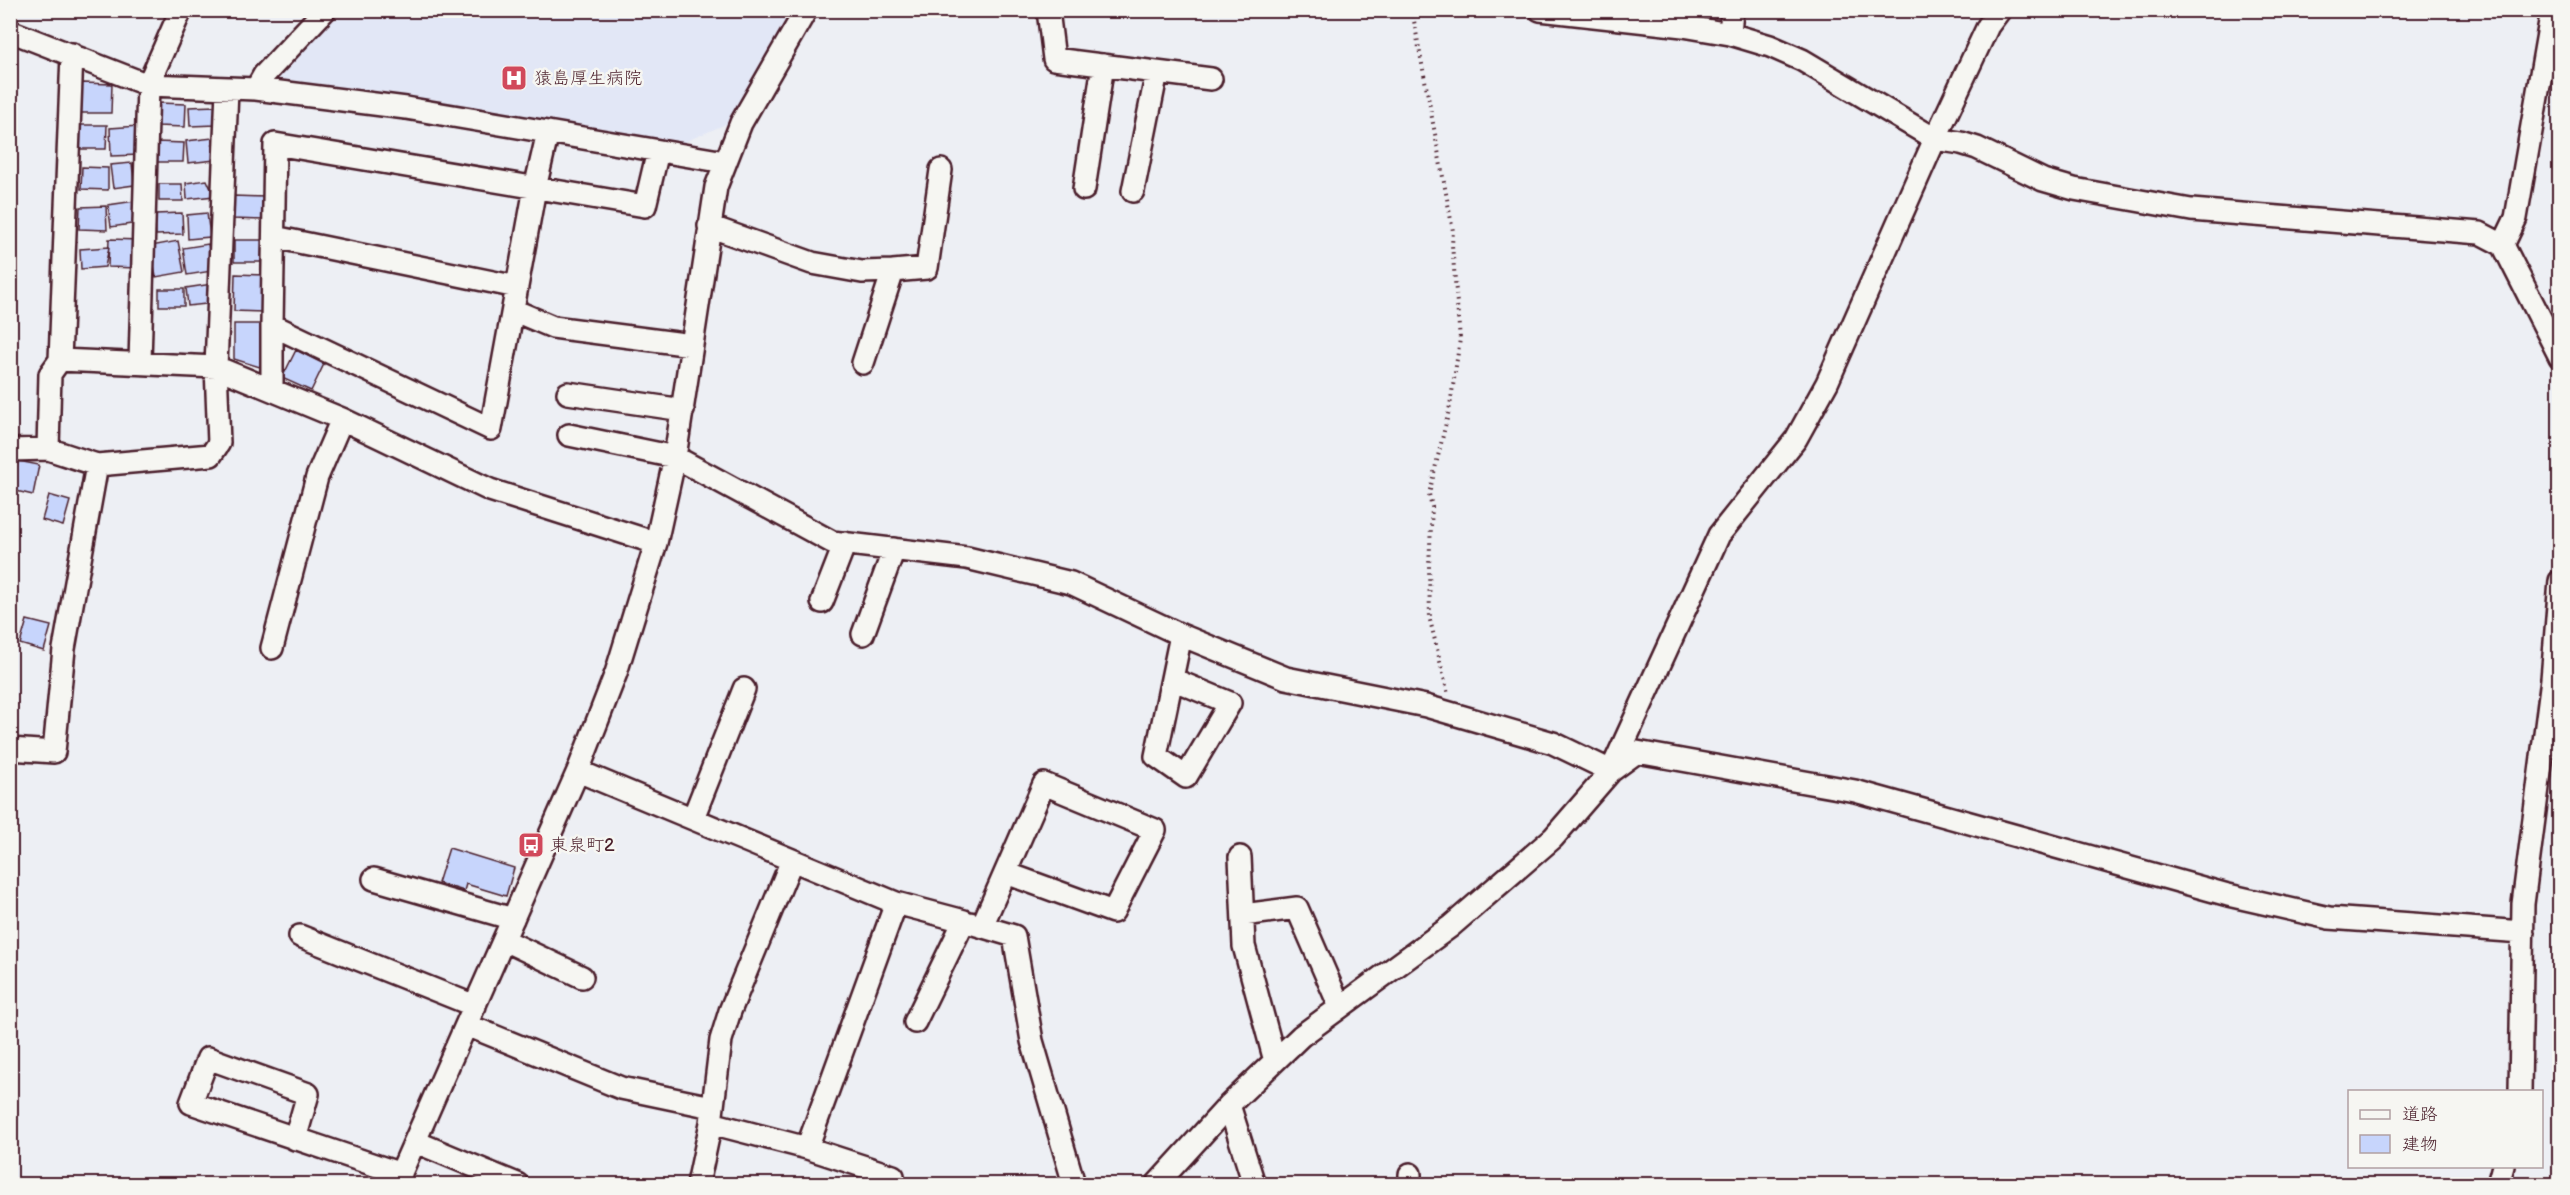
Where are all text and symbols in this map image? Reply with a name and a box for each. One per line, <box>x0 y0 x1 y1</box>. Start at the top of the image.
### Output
hospital icon: 猿島厚生病院 <box>499 63 529 93</box>
place label: 猿島厚生病院 <box>534 68 642 89</box>
bus stop icon: 東泉町2 <box>516 830 546 860</box>
place label: 東泉町2 <box>550 835 615 856</box>
legend <box>2348 1090 2543 1168</box>
text: 道路 <box>2402 1104 2438 1125</box>
text: 建物 <box>2402 1134 2438 1155</box>

